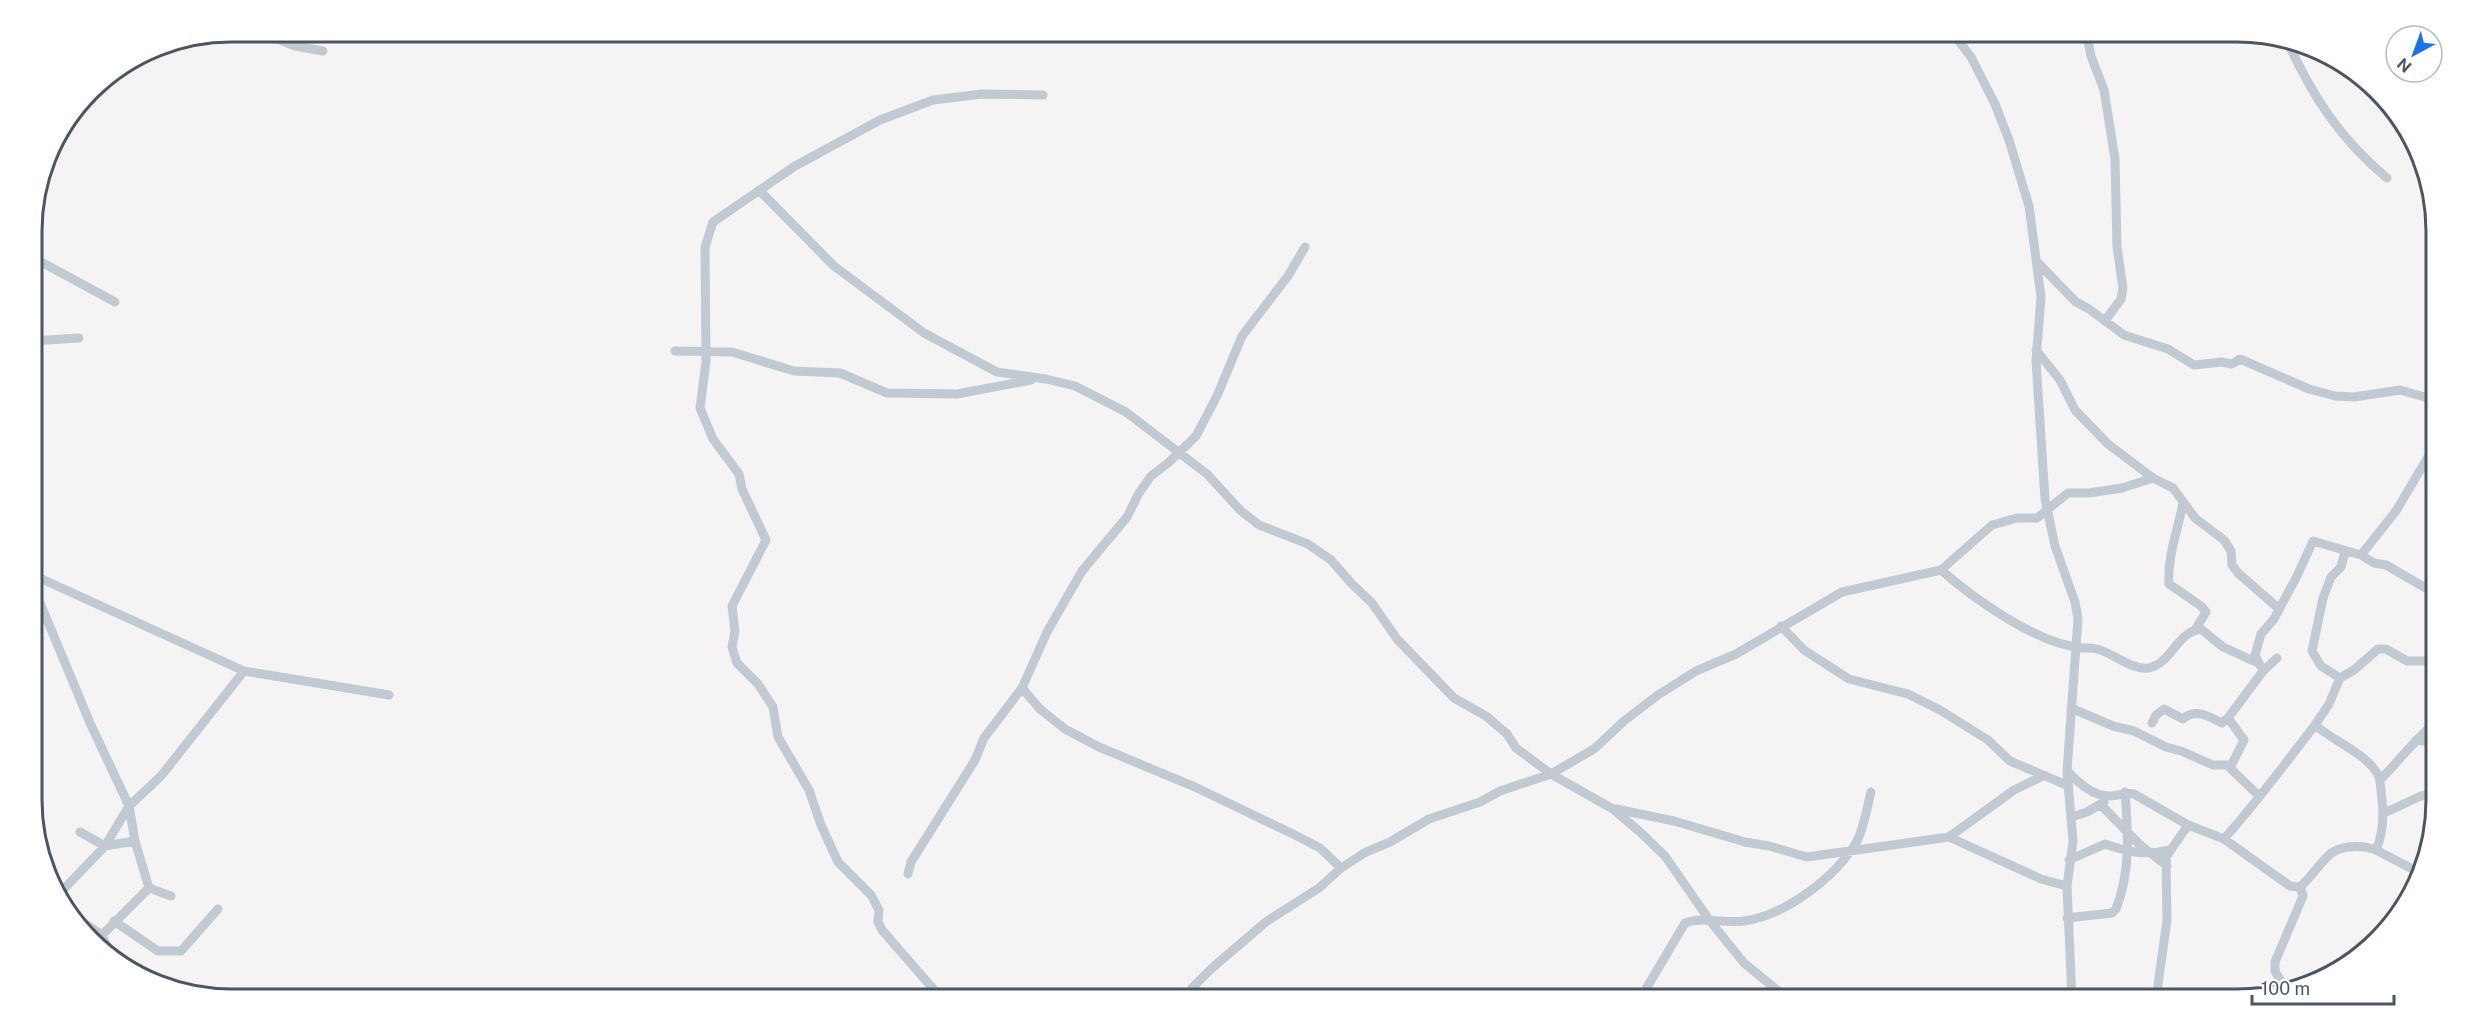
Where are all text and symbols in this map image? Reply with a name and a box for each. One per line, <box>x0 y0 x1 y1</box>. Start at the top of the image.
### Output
north arrow <box>2384 24 2444 84</box>
text: N <box>2394 54 2415 76</box>
scale bar <box>2252 968 2394 1006</box>
text: 100 m <box>2261 978 2310 999</box>

